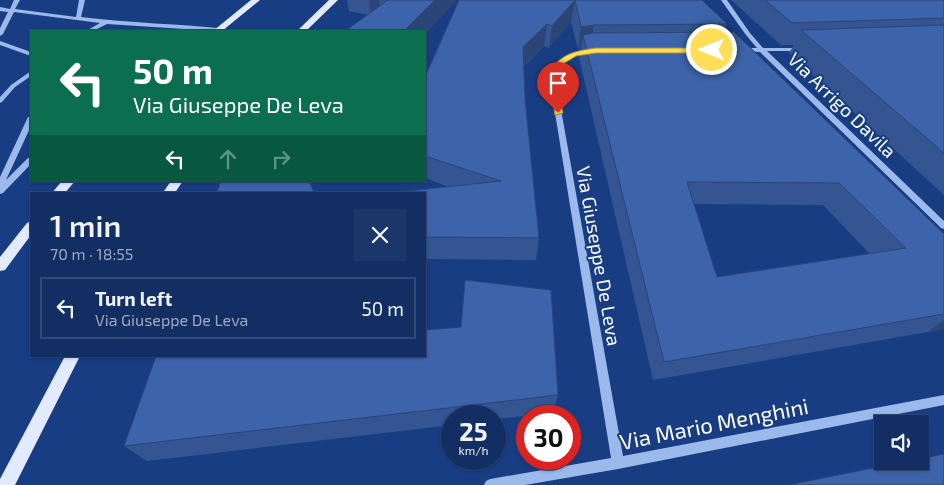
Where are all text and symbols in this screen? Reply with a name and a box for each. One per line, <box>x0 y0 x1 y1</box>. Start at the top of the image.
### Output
position arrow <box>685 23 737 75</box>
street label: Via Arrigo Davila <box>783 47 901 162</box>
text: 50 m <box>133 49 213 91</box>
icon: left <box>50 50 115 115</box>
pin <box>537 62 579 113</box>
icon: arrive <box>544 69 572 97</box>
text: Via Giuseppe De Leva <box>133 91 344 117</box>
icon: left <box>161 145 189 173</box>
icon: ahead <box>214 145 242 173</box>
icon: right <box>267 145 295 173</box>
street label: Via Giuseppe De Leva <box>572 164 627 348</box>
text: 1 min <box>50 207 121 243</box>
button: close <box>354 209 406 261</box>
text: 70 m · 18:55 <box>50 244 133 263</box>
text: Turn left <box>95 287 172 310</box>
icon: left <box>52 294 80 322</box>
text: 50 m <box>361 297 404 320</box>
text: Via Giuseppe De Leva <box>95 310 248 329</box>
street label: Via Mario Menghini <box>617 392 810 454</box>
speed limit sign: 30 <box>516 405 581 470</box>
map controls <box>874 415 929 470</box>
button: sound <box>874 415 929 470</box>
text: 25 <box>459 416 488 446</box>
text: km/h <box>459 443 488 457</box>

